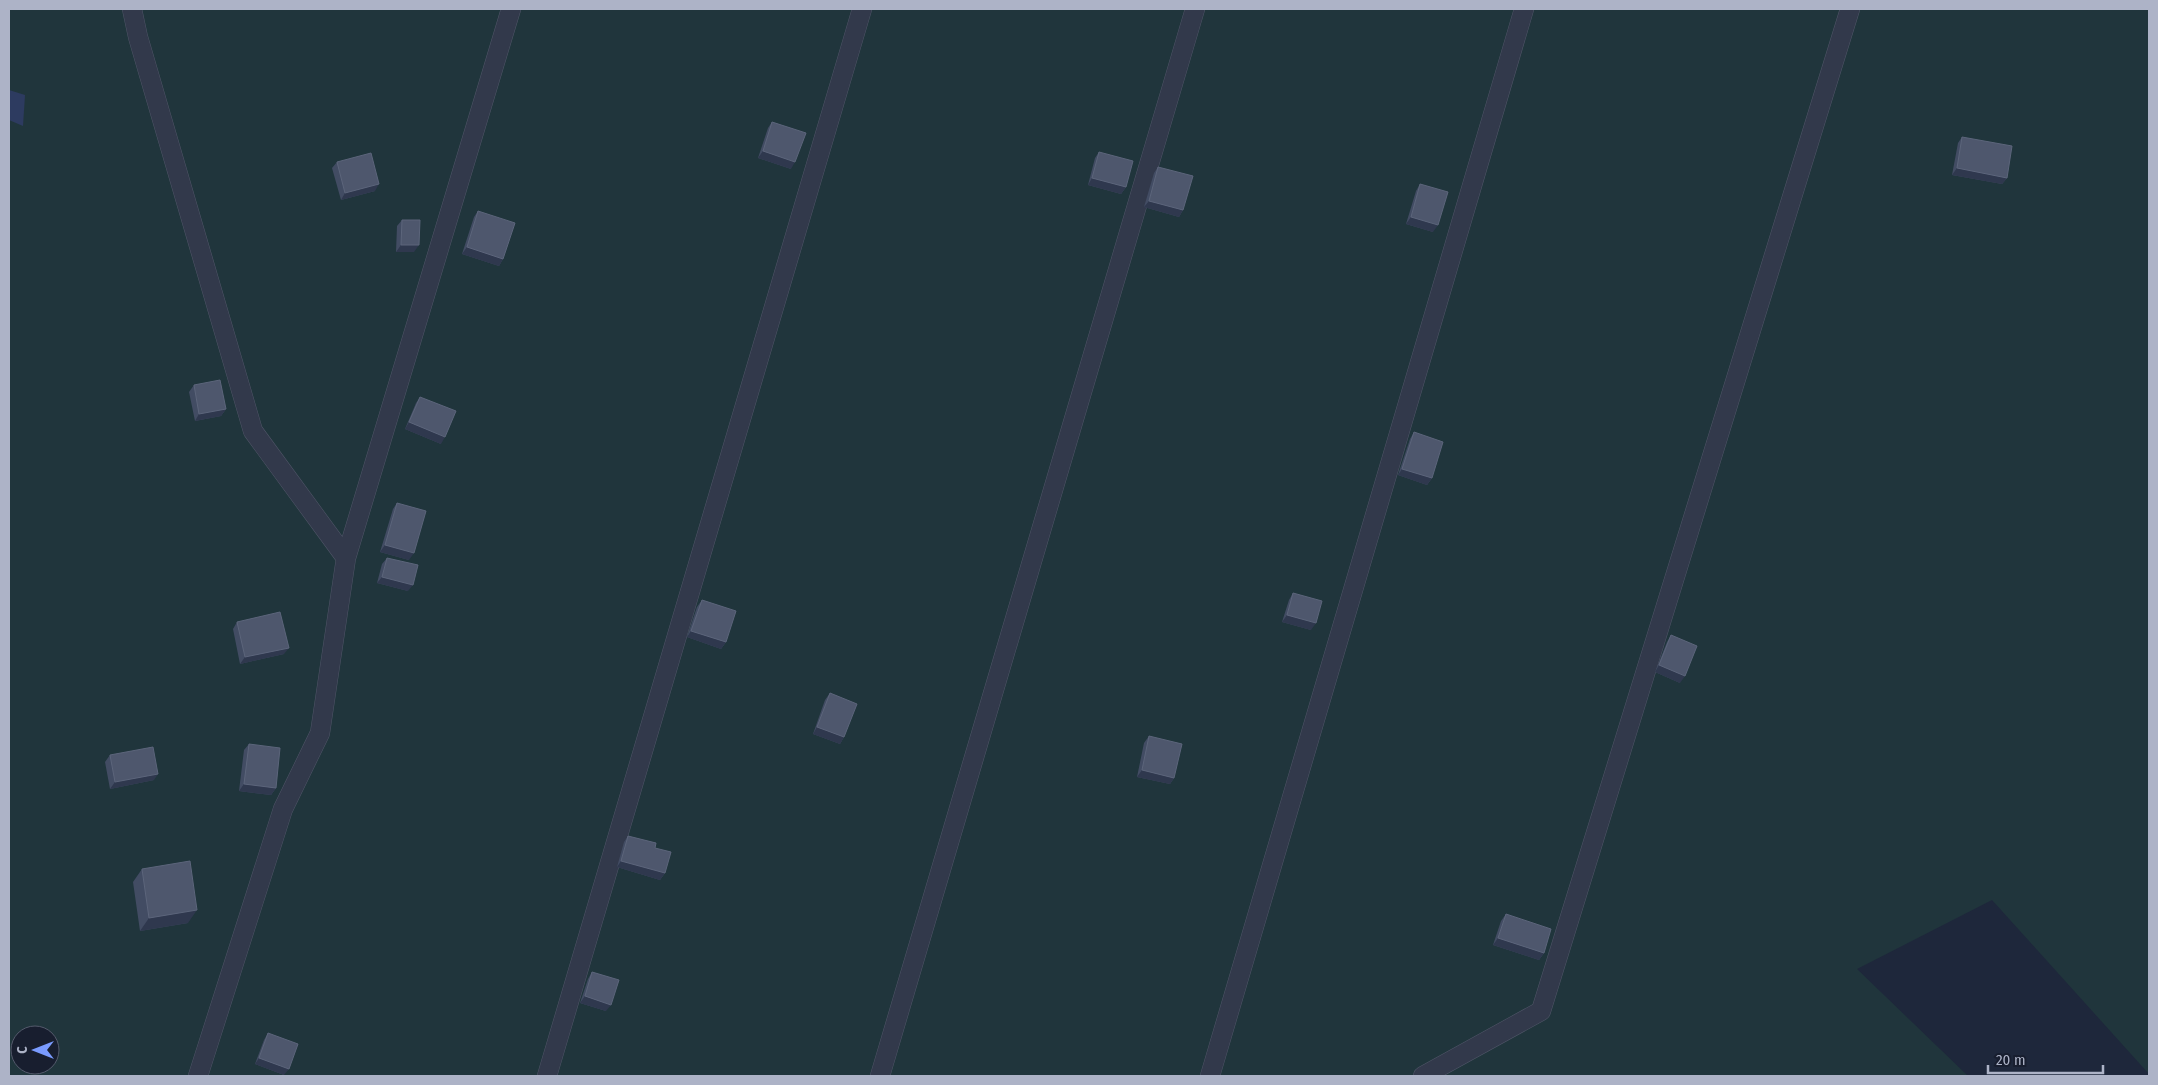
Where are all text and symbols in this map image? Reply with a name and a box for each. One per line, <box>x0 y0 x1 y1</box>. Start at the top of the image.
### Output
north arrow <box>10 1025 60 1075</box>
scale bar <box>1988 1042 2103 1074</box>
text: С <box>14 1046 31 1054</box>
text: 20 m <box>1996 1051 2026 1069</box>

